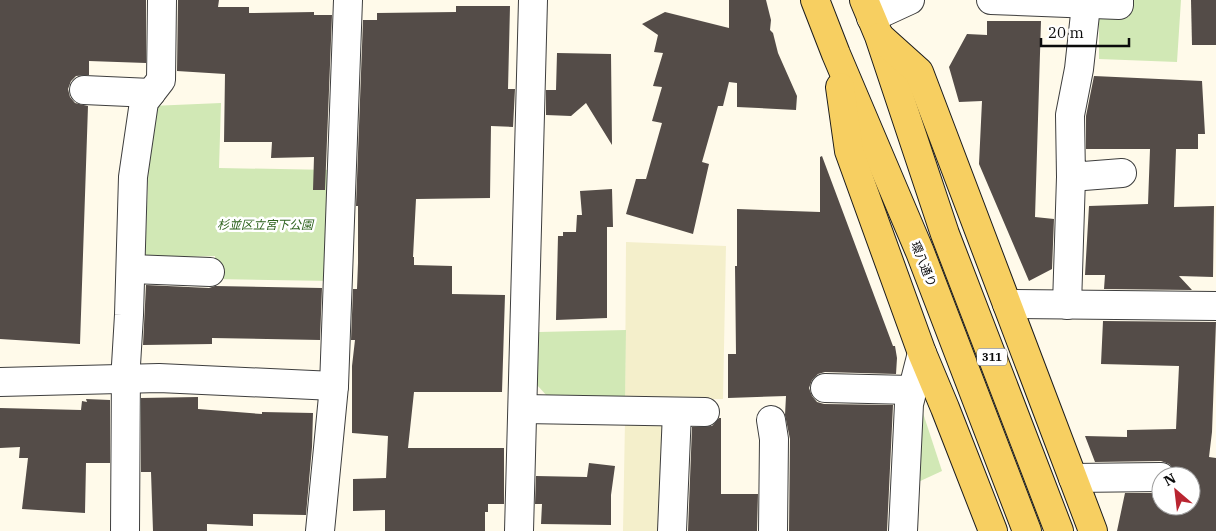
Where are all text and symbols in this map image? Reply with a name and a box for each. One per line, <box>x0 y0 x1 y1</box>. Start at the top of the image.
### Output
scale bar <box>1041 15 1128 47</box>
text: 20 m <box>1048 23 1084 42</box>
park label: 杉並区立宮下公園 <box>217 217 315 232</box>
street label: 環八通り <box>908 239 940 289</box>
road number: 311 <box>977 348 1007 366</box>
north arrow <box>1151 466 1201 516</box>
text: N <box>1161 469 1179 490</box>

